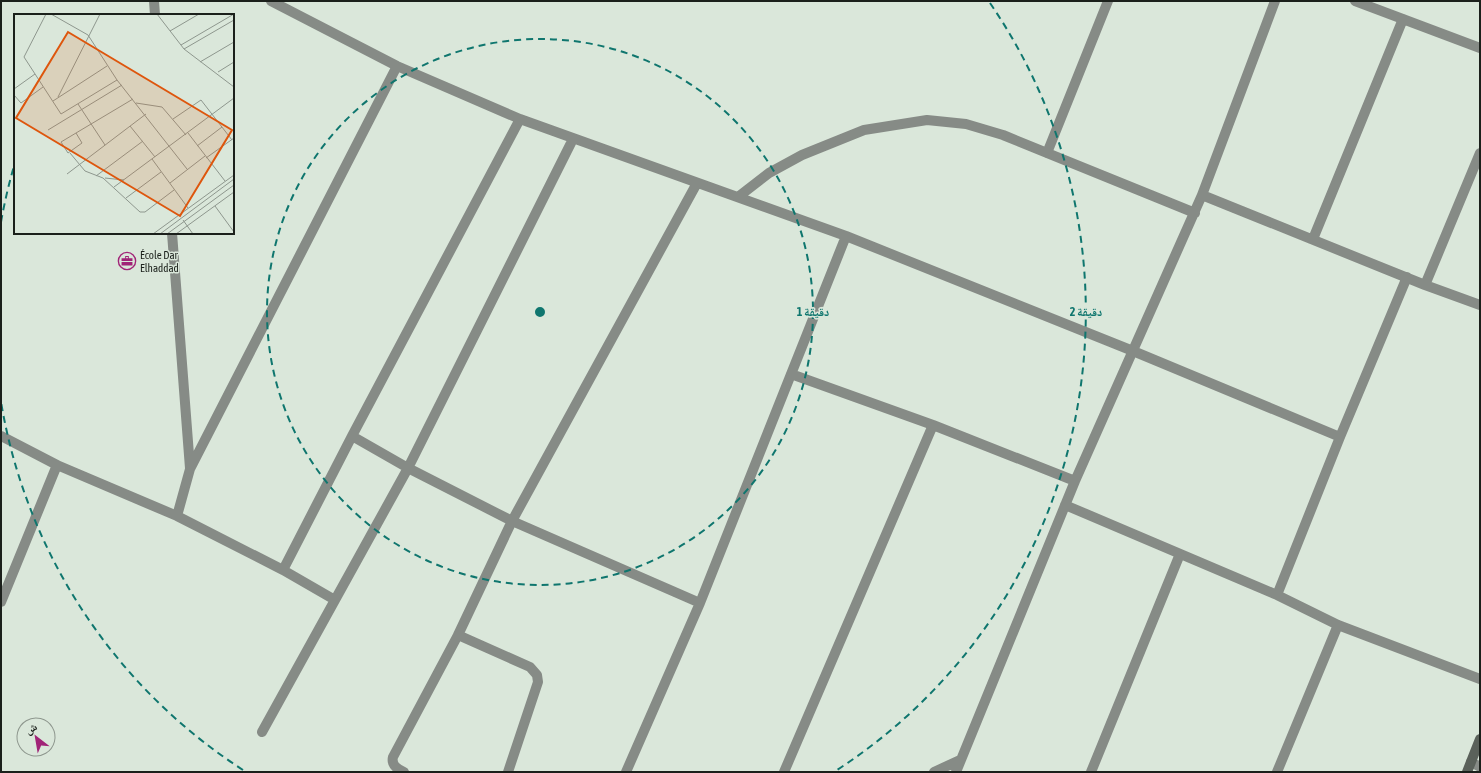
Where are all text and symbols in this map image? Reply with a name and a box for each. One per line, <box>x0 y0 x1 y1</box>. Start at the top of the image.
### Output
inset map <box>14 14 234 234</box>
place label: École Dar Elhaddad <box>140 249 179 274</box>
office icon: École Dar Elhaddad <box>117 251 137 271</box>
centre of rings <box>533 305 547 319</box>
text: 1 دقيقة <box>797 305 829 319</box>
text: 2 دقيقة <box>1070 305 1102 319</box>
north arrow <box>16 717 56 757</box>
text: ش <box>23 720 40 738</box>

